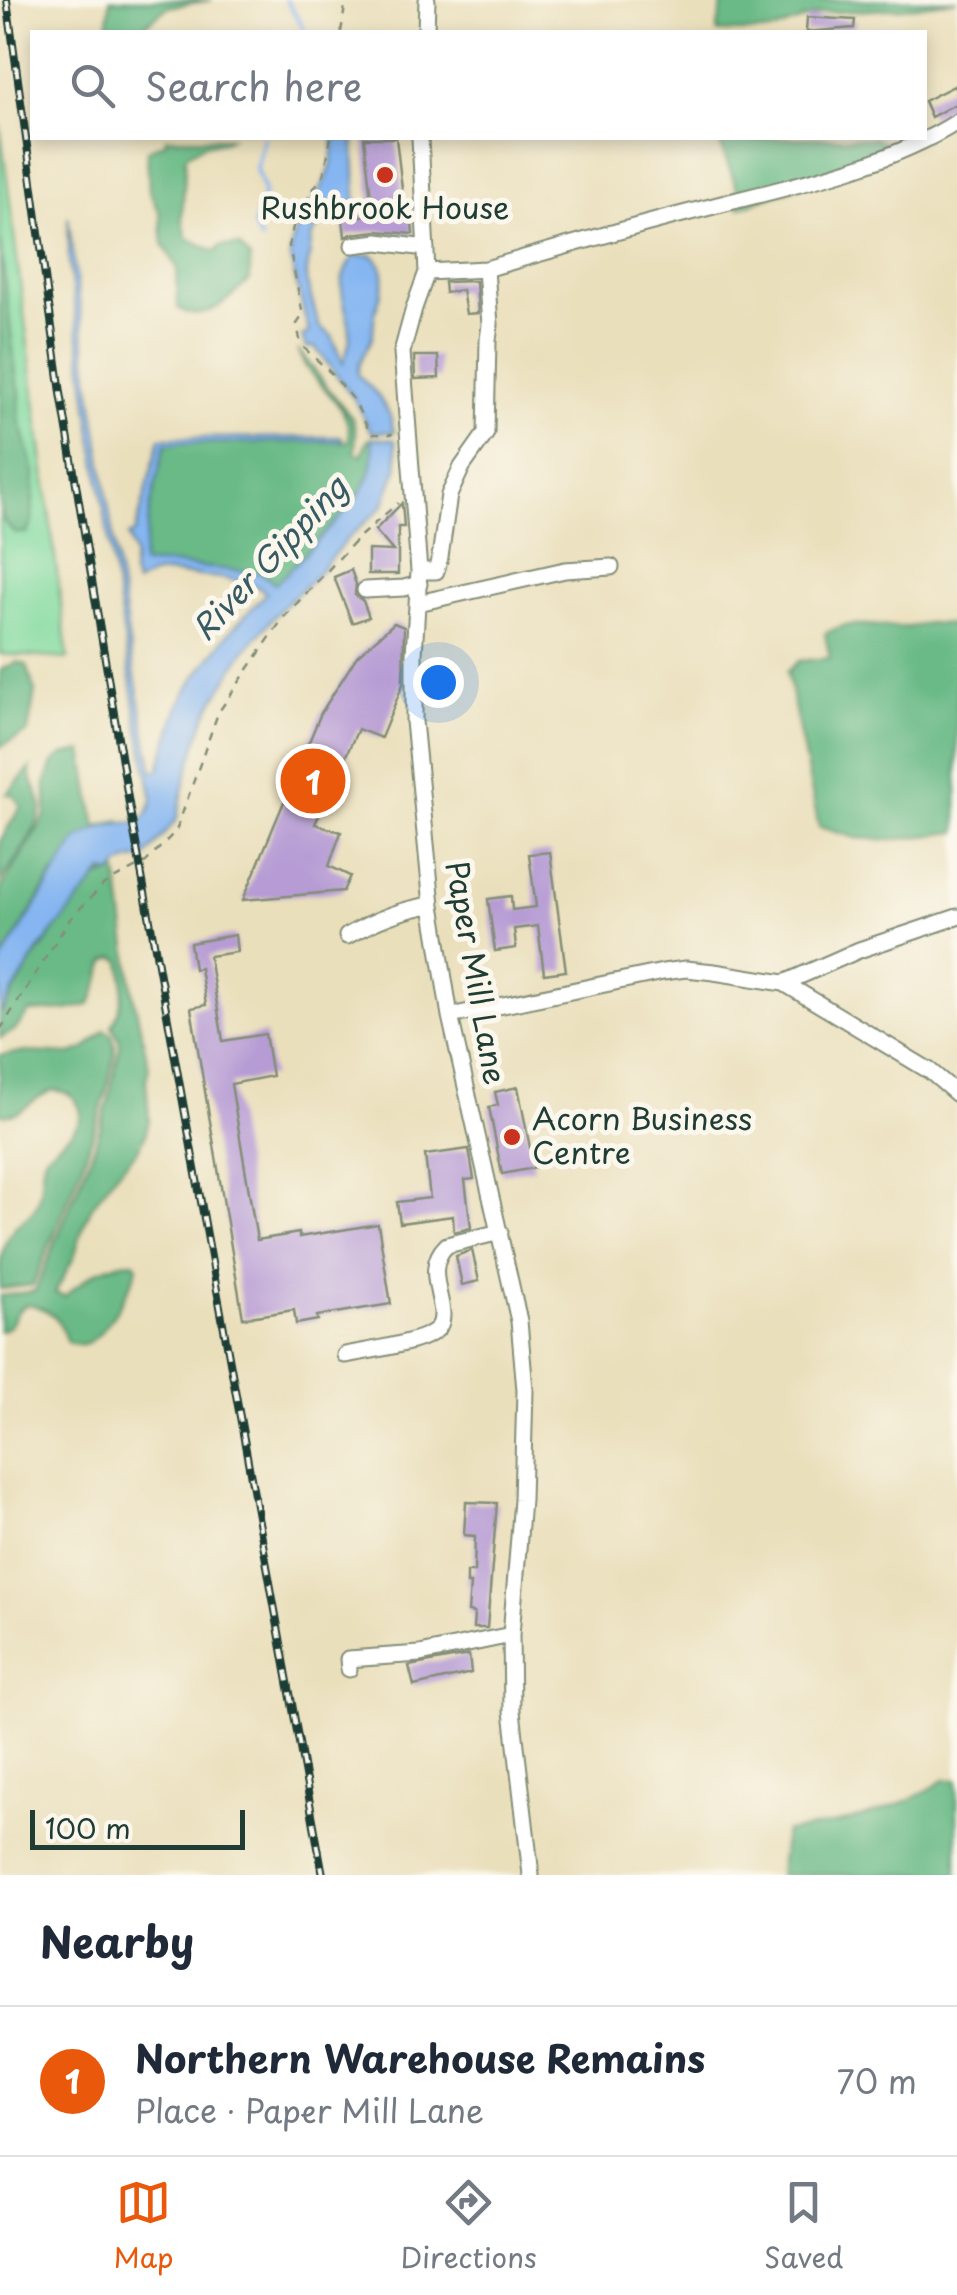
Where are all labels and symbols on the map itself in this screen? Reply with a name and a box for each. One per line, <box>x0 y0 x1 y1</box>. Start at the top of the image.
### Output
marker: Rushbrook House <box>374 164 396 186</box>
place label: Rushbrook House <box>261 184 509 229</box>
water label: River Gipping <box>180 463 359 651</box>
your location <box>413 657 464 708</box>
pin: 1 <box>280 744 346 818</box>
street label: Paper Mill Lane <box>436 857 519 1088</box>
place label: Acorn Business Centre <box>532 1095 752 1174</box>
marker: Acorn Business Centre <box>501 1126 523 1148</box>
scale bar <box>30 1805 245 1850</box>

